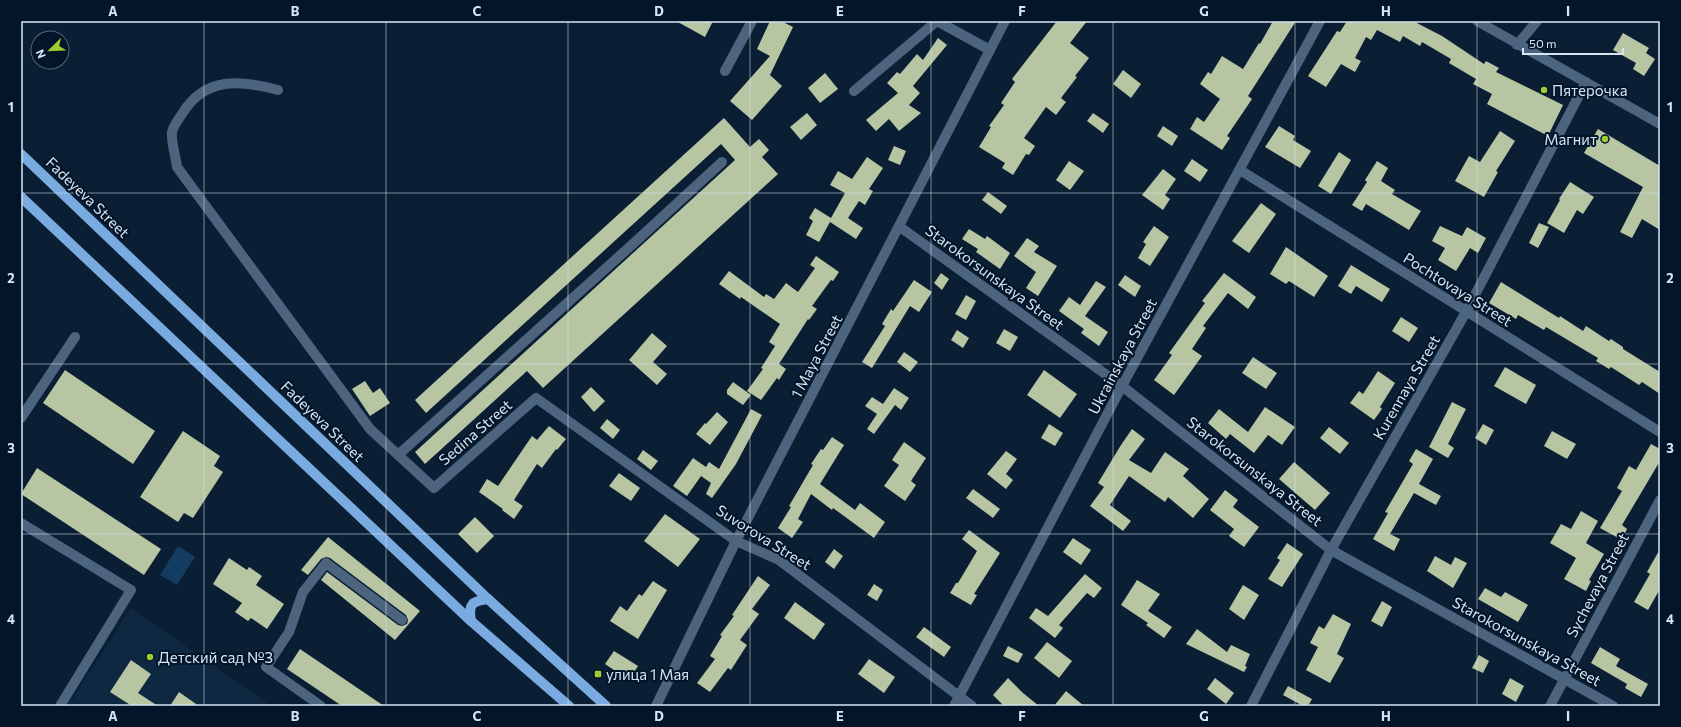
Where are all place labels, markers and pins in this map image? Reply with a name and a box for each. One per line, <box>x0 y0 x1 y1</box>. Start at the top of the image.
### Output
place label: Пятерочка <box>1552 81 1627 99</box>
marker: Пятерочка <box>1539 85 1549 95</box>
place label: Магнит <box>1544 130 1597 148</box>
marker: Магнит <box>1600 134 1610 144</box>
place label: Детский сад №3 <box>158 648 273 666</box>
marker: Детский сад №3 <box>145 652 155 662</box>
place label: улица 1 Мая <box>606 665 689 683</box>
marker: улица 1 Мая <box>593 669 603 679</box>

